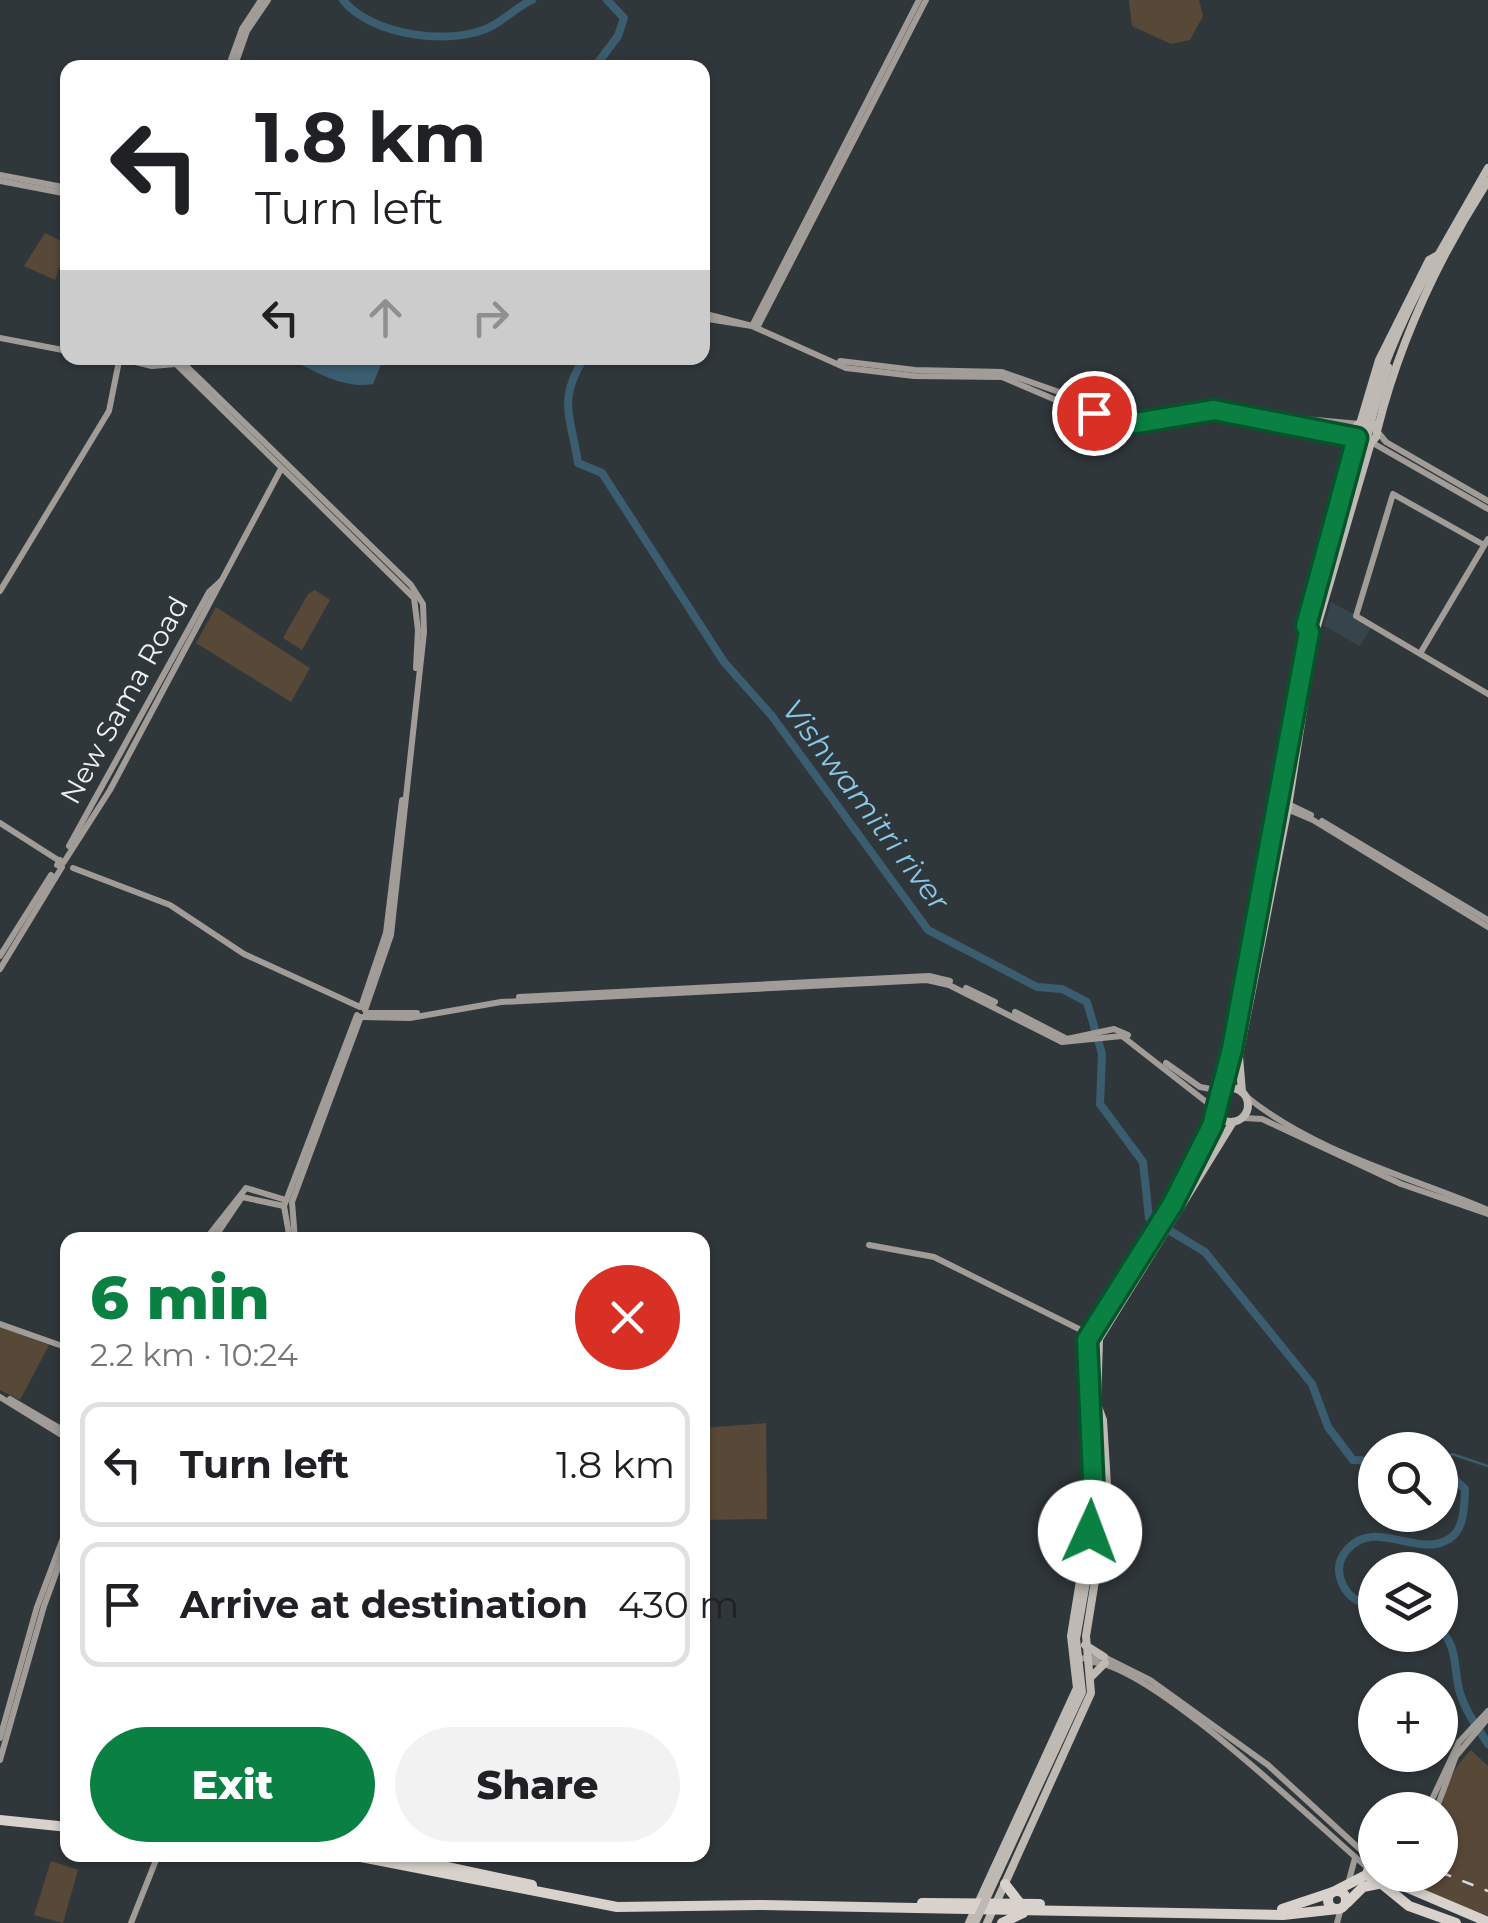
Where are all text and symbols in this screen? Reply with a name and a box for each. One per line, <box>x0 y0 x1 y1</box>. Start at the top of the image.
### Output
text: 1.8 km <box>255 94 487 180</box>
icon: left <box>90 100 220 230</box>
text: Turn left <box>255 180 443 235</box>
icon: left <box>253 290 308 345</box>
icon: ahead <box>358 290 413 345</box>
icon: right <box>463 290 518 345</box>
pin <box>1052 371 1137 456</box>
icon: arrive <box>1067 386 1122 441</box>
street label: New Sama Road <box>53 590 195 810</box>
water label: Vishwamitri river <box>774 692 958 919</box>
text: 6 min <box>90 1261 270 1334</box>
button: close <box>575 1265 680 1370</box>
text: 2.2 km · 10:24 <box>90 1335 298 1374</box>
map controls <box>1358 1432 1458 1892</box>
button: search <box>1358 1432 1458 1532</box>
icon: left <box>95 1437 150 1492</box>
text: Turn left <box>180 1441 349 1488</box>
text: 1.8 km <box>556 1441 675 1488</box>
position arrow <box>1038 1480 1142 1584</box>
button: layers <box>1358 1552 1458 1652</box>
icon: arrive <box>95 1577 150 1632</box>
text: Arrive at destination <box>180 1581 588 1628</box>
text: 430 m <box>618 1581 739 1628</box>
button: + <box>1358 1672 1458 1772</box>
button: Exit <box>90 1727 375 1842</box>
button: Share <box>395 1727 680 1842</box>
button: − <box>1358 1792 1458 1892</box>

